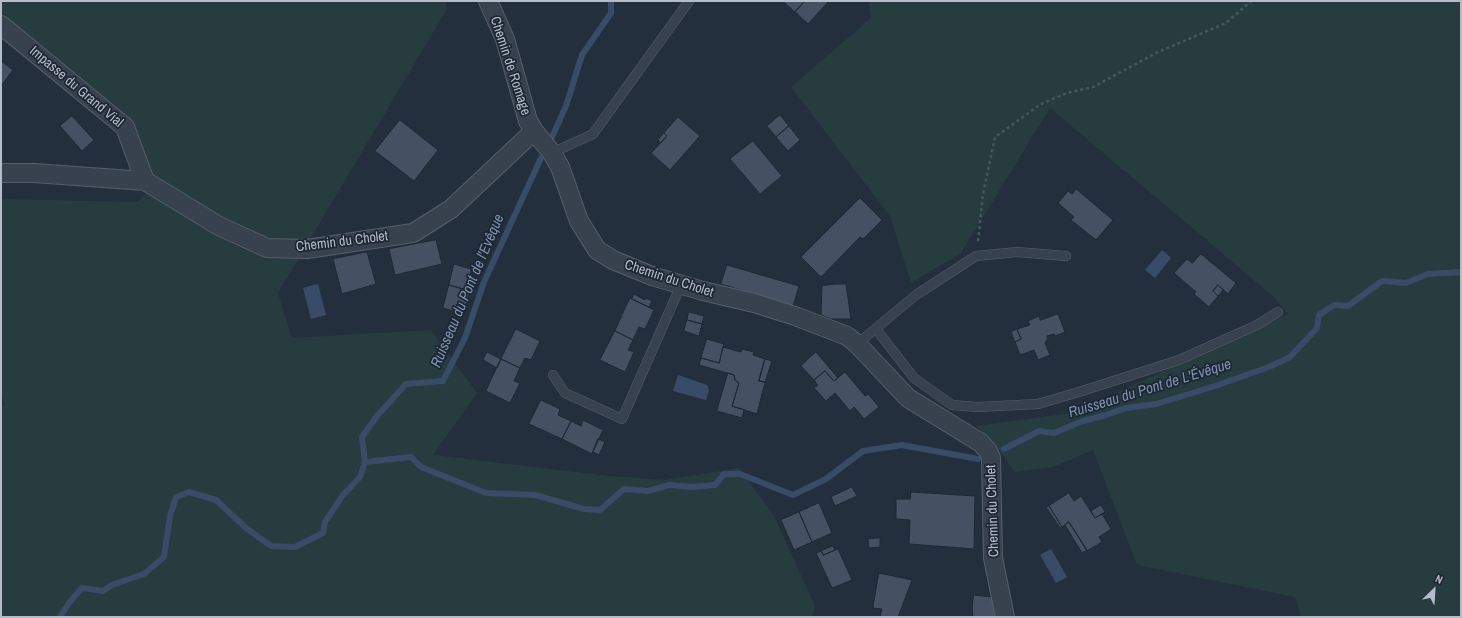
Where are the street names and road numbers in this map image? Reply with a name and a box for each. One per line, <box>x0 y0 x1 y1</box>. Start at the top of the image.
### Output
street label: Chemin de Romage <box>486 15 534 117</box>
street label: Impasse du Grand Vial <box>26 43 126 131</box>
street label: Chemin du Cholet <box>295 228 389 256</box>
street label: Chemin du Cholet <box>622 257 716 301</box>
street label: Chemin du Cholet <box>983 464 1003 558</box>

